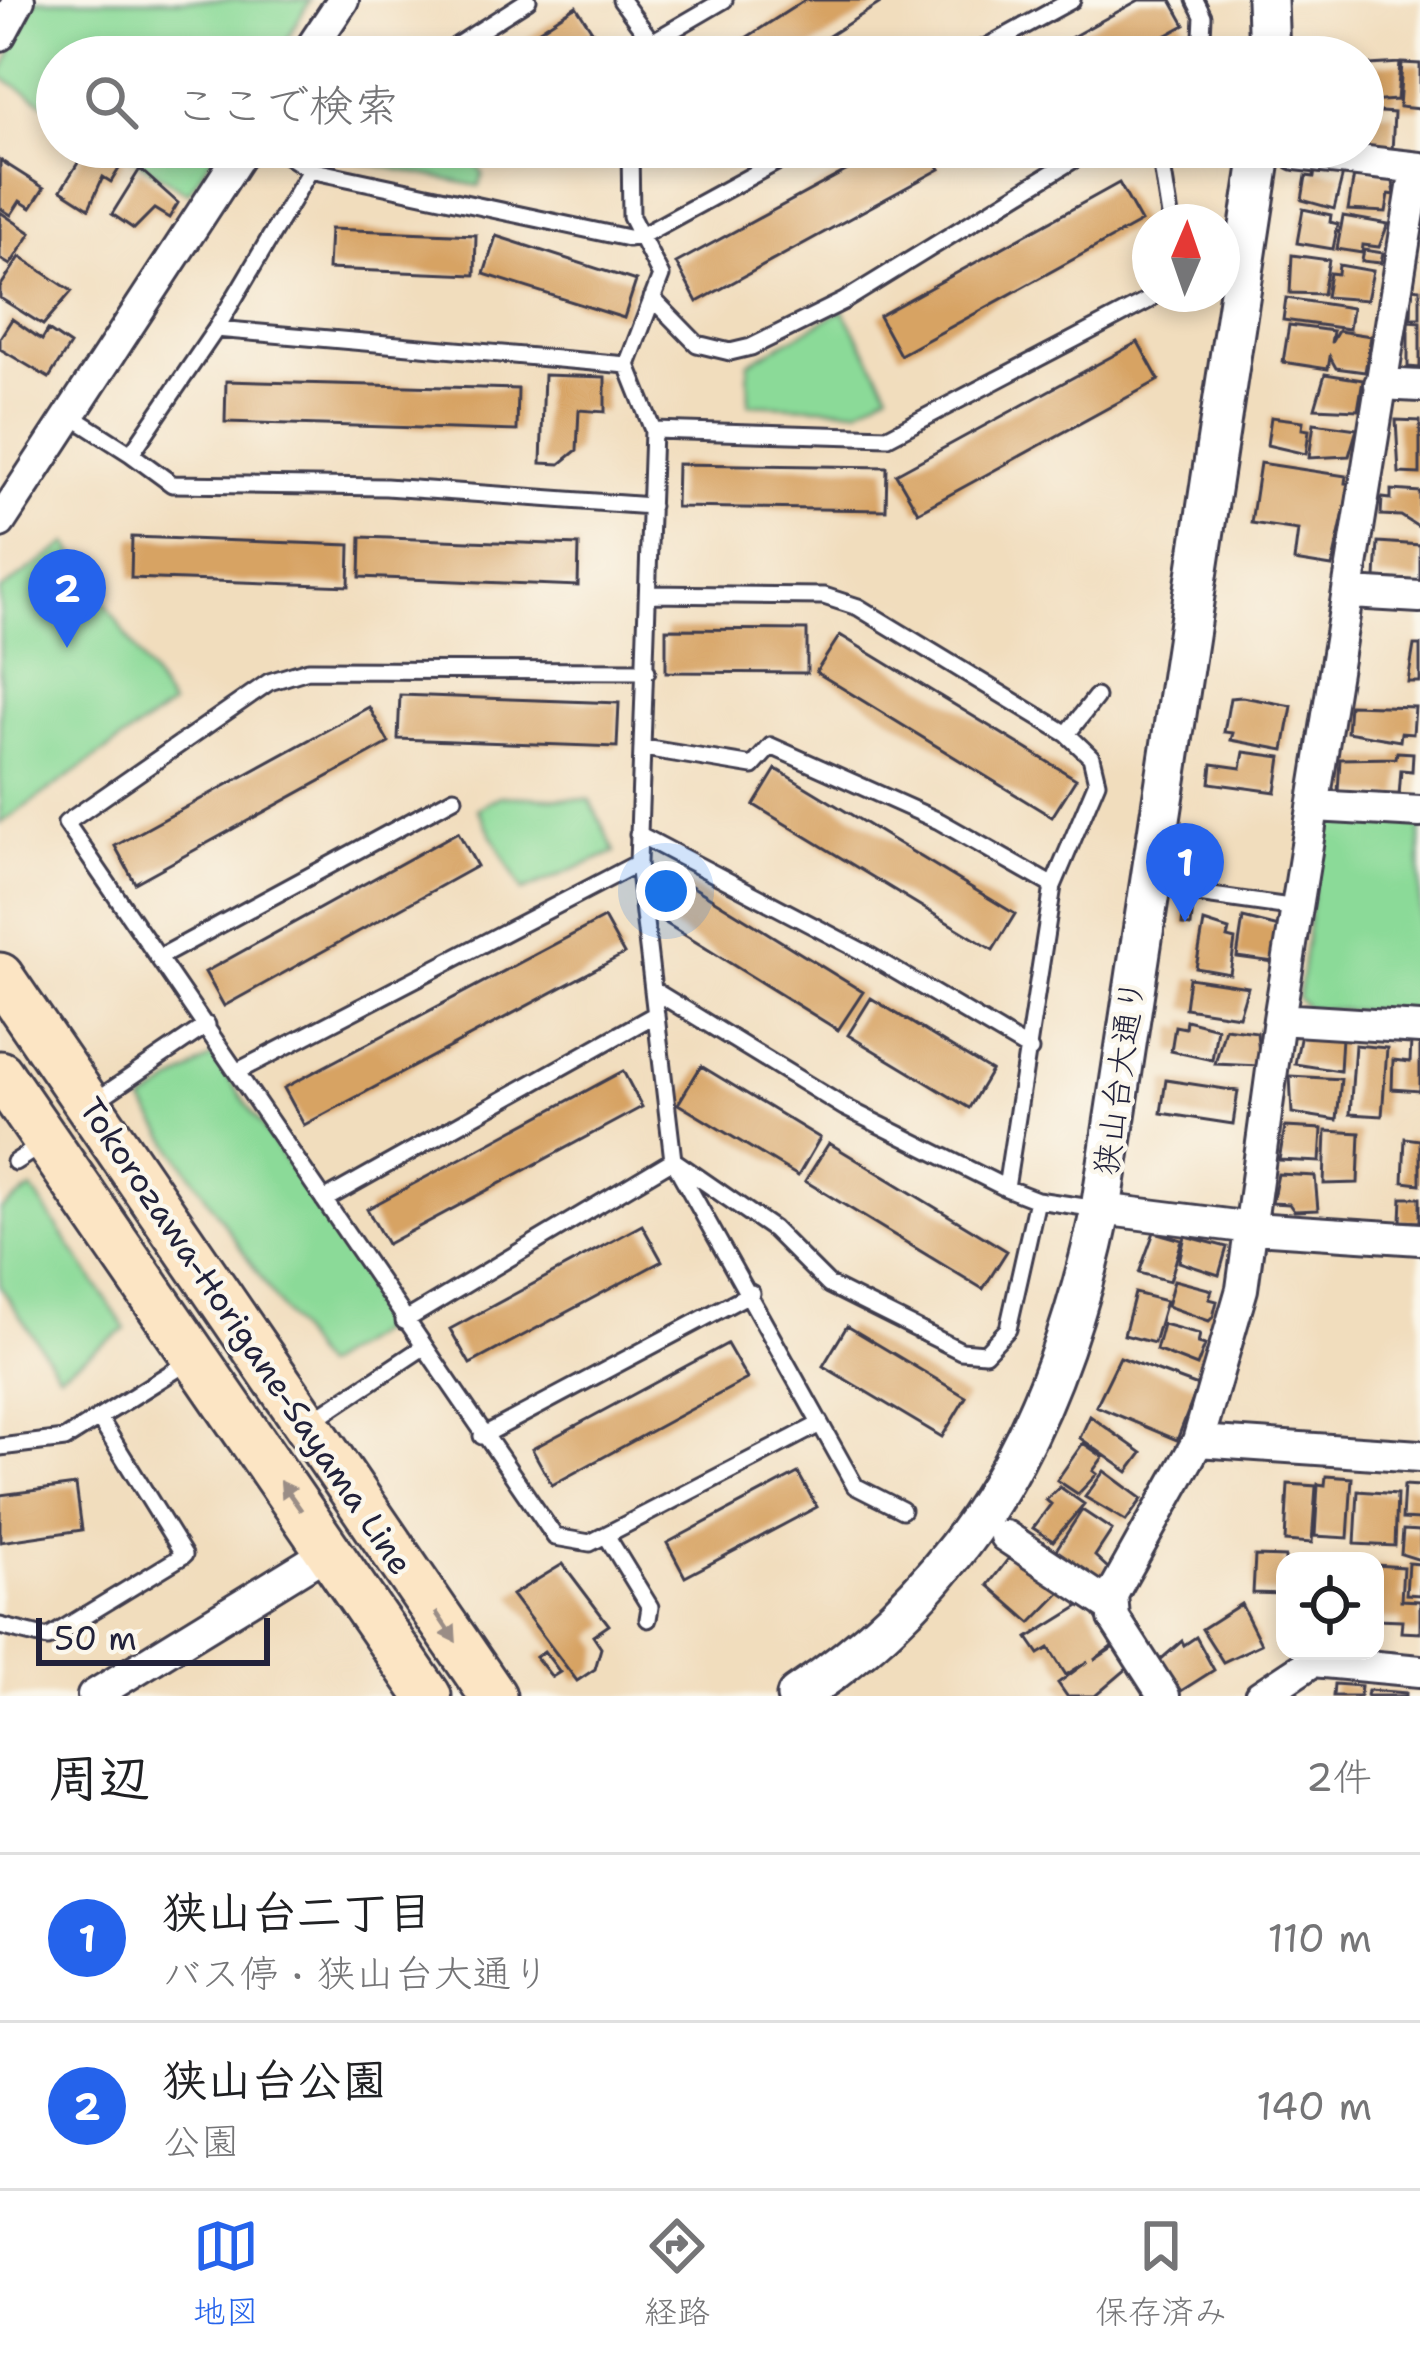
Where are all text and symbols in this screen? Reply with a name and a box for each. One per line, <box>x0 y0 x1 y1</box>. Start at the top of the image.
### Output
search box <box>36 36 1384 168</box>
icon: search <box>78 69 144 135</box>
text: ここで検索 <box>174 75 399 135</box>
north arrow <box>1132 204 1240 312</box>
pin: 2 <box>28 549 106 648</box>
pin: 1 <box>1146 823 1224 922</box>
your location <box>636 861 696 921</box>
street label: 狭山台大通り <box>1083 976 1155 1178</box>
street label: Tokorozawa-Horigane-Sayama Line <box>69 1088 423 1584</box>
one-way arrow <box>280 1479 303 1512</box>
map controls <box>1276 1552 1384 1660</box>
button: locate <box>1276 1552 1384 1660</box>
one-way arrow <box>434 1611 457 1644</box>
scale bar <box>36 1612 270 1665</box>
text: 50 m <box>54 1616 137 1661</box>
text: 周辺 <box>48 1744 150 1812</box>
text: 2件 <box>1306 1751 1372 1803</box>
text: 狭山台二丁目 <box>162 1882 432 1942</box>
text: 1 <box>78 1912 96 1964</box>
text: 110 m <box>1268 1912 1372 1964</box>
text: バス停 · 狭山台大通り <box>162 1947 551 1999</box>
text: 狭山台公園 <box>162 2050 387 2110</box>
text: 2 <box>73 2080 101 2132</box>
text: 140 m <box>1256 2080 1372 2132</box>
text: 公園 <box>162 2115 240 2167</box>
tab: 地図 <box>193 2213 259 2334</box>
tab: 経路 <box>644 2213 710 2334</box>
tab: 保存済み <box>1095 2213 1227 2334</box>

